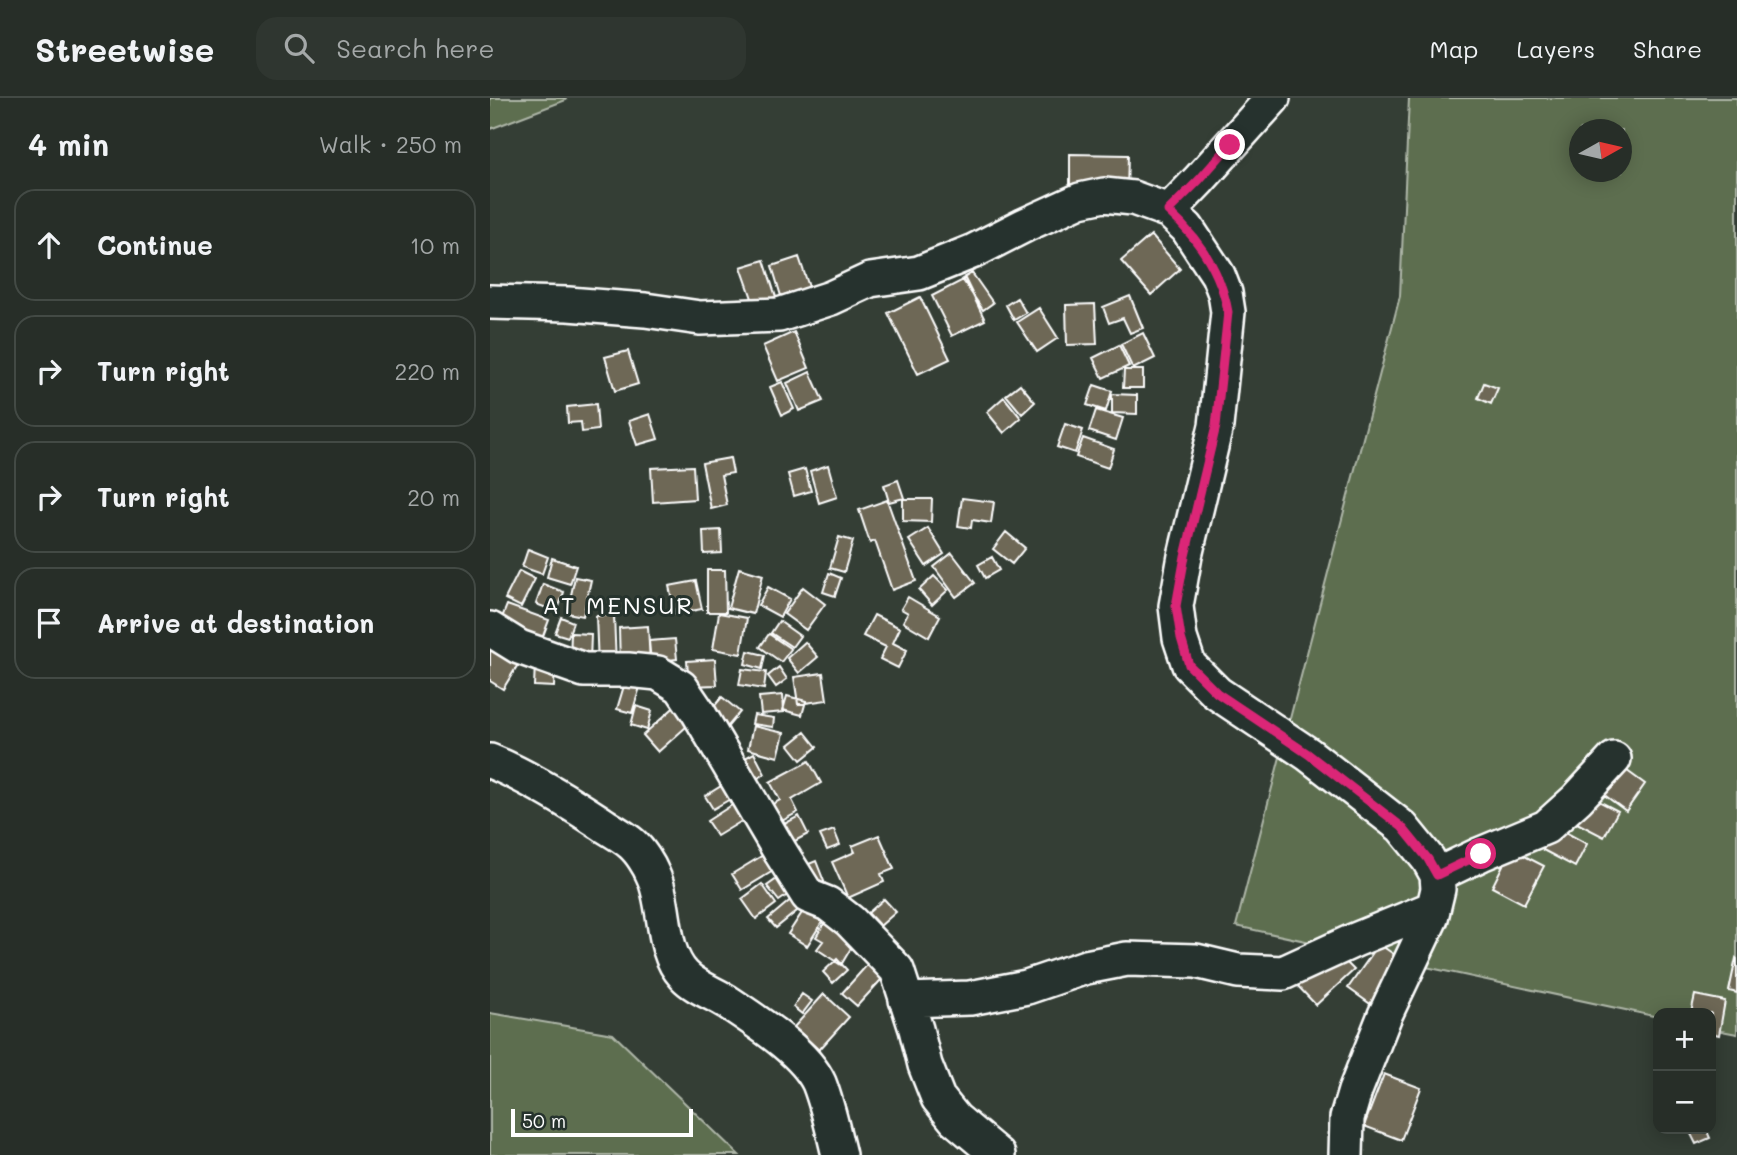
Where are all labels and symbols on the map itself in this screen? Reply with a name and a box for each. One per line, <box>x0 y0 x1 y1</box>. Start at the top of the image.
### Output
north arrow <box>1569 119 1632 182</box>
route end <box>1214 129 1245 160</box>
district label: AT MENSUR <box>542 589 694 620</box>
route start <box>1465 838 1496 869</box>
scale bar <box>511 1106 693 1138</box>

